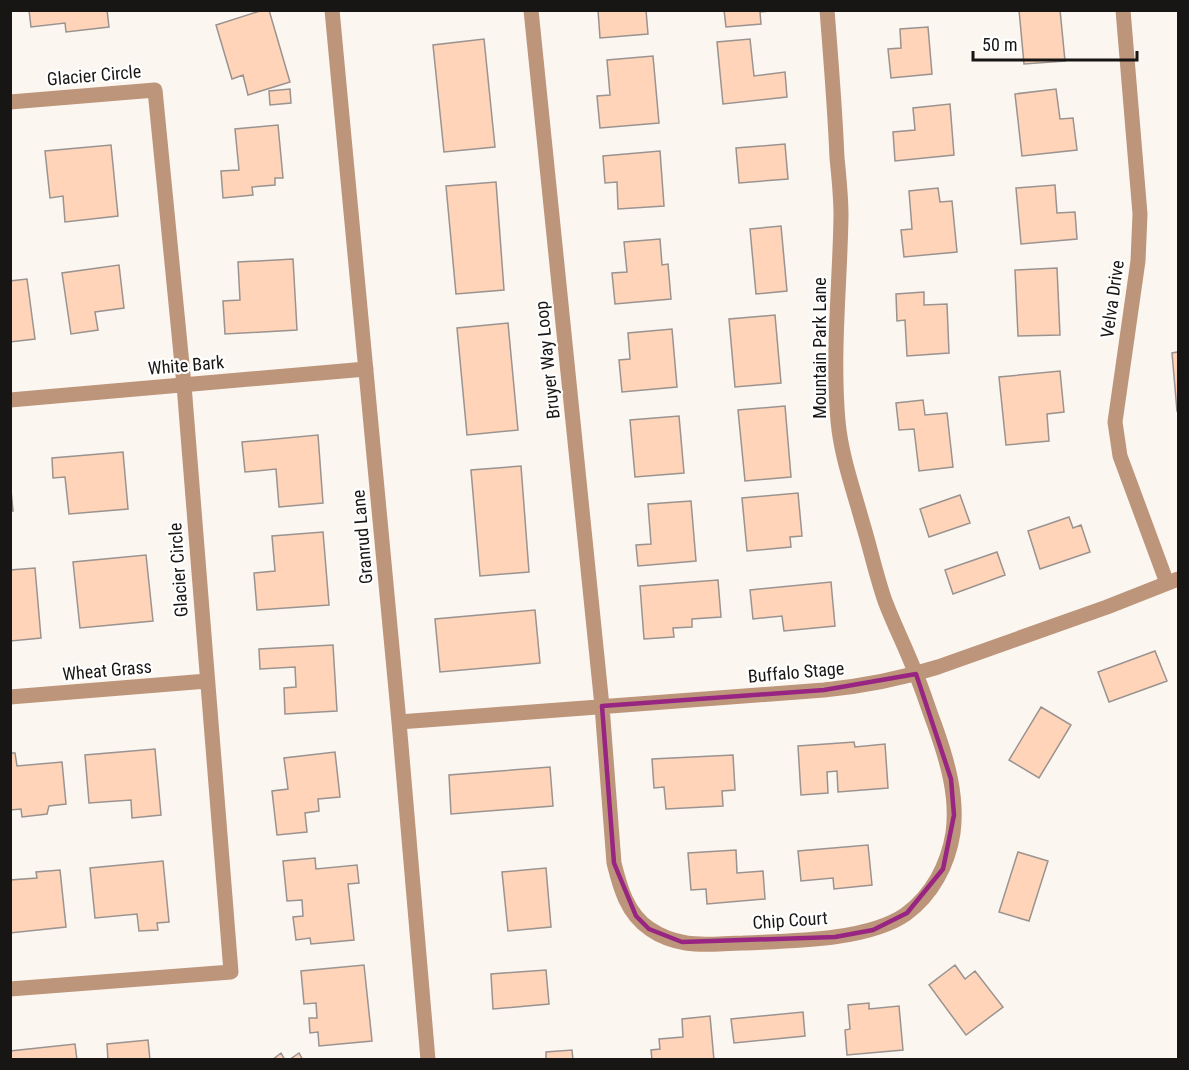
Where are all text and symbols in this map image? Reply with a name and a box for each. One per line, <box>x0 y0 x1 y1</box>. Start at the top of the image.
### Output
scale bar <box>973 24 1136 62</box>
text: 50 m <box>982 34 1017 55</box>
street label: Glacier Circle <box>46 60 142 90</box>
street label: Velva Drive <box>1096 259 1128 339</box>
street label: Mountain Park Lane <box>809 277 830 419</box>
street label: Bruyer Way Loop <box>530 300 564 420</box>
street label: White Bark <box>147 351 225 379</box>
street label: Granrud Lane <box>347 489 377 585</box>
street label: Glacier Circle <box>164 522 192 618</box>
street label: Wheat Grass <box>61 656 153 684</box>
street label: Buffalo Stage <box>747 657 845 687</box>
street label: Chip Court <box>752 907 828 933</box>

